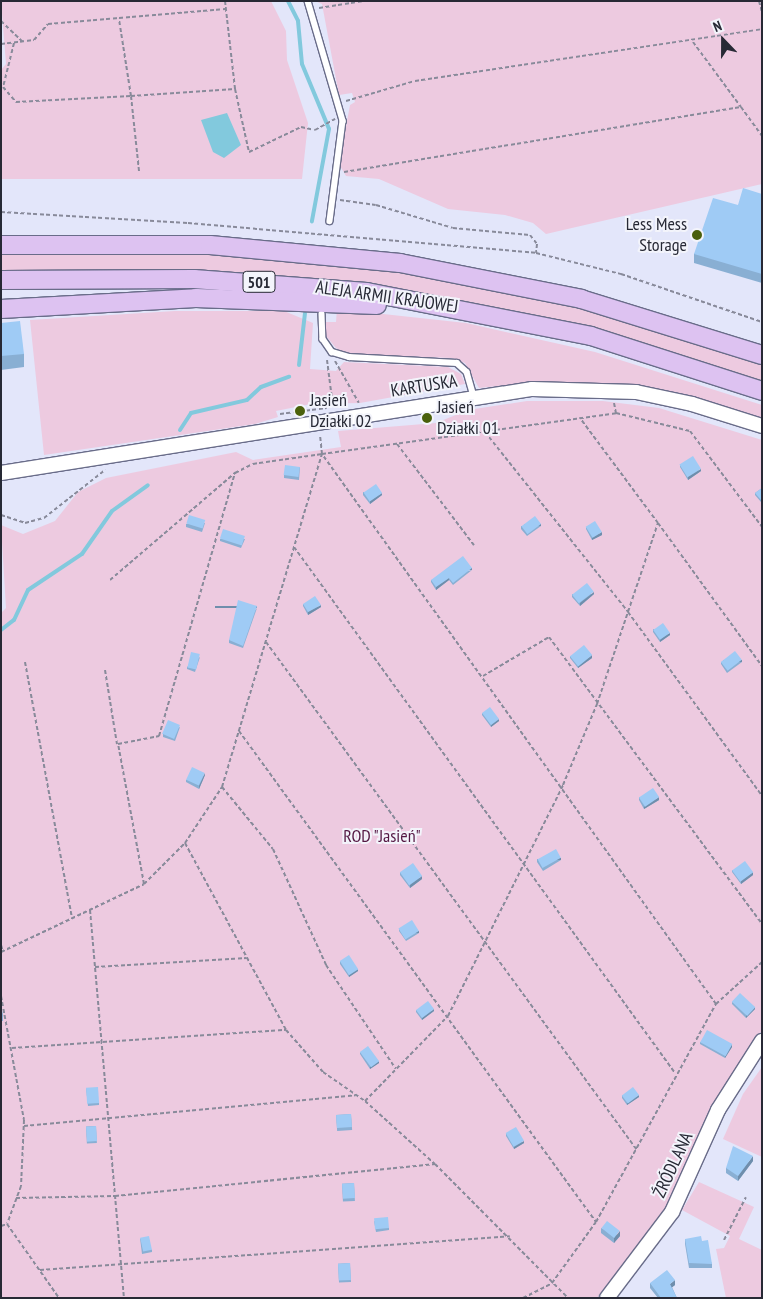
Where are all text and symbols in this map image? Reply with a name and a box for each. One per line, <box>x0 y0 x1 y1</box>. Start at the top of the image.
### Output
north arrow <box>698 15 748 65</box>
text: N <box>711 16 724 36</box>
place label: Less Mess Storage <box>626 214 687 256</box>
marker: Less Mess Storage <box>691 229 703 241</box>
road number: 501 <box>242 268 276 296</box>
street label: ALEJA ARMII KRAJOWEJ <box>314 276 460 318</box>
street label: KARTUSKA <box>389 370 459 402</box>
place label: Jasień Działki 02 <box>310 390 372 432</box>
place label: Jasień Działki 01 <box>437 397 499 439</box>
marker: Jasień Działki 02 <box>294 405 306 417</box>
marker: Jasień Działki 01 <box>421 412 433 424</box>
park label: ROD "Jasień" <box>343 825 421 847</box>
street label: ŹRÓDLANA <box>648 1129 698 1201</box>

